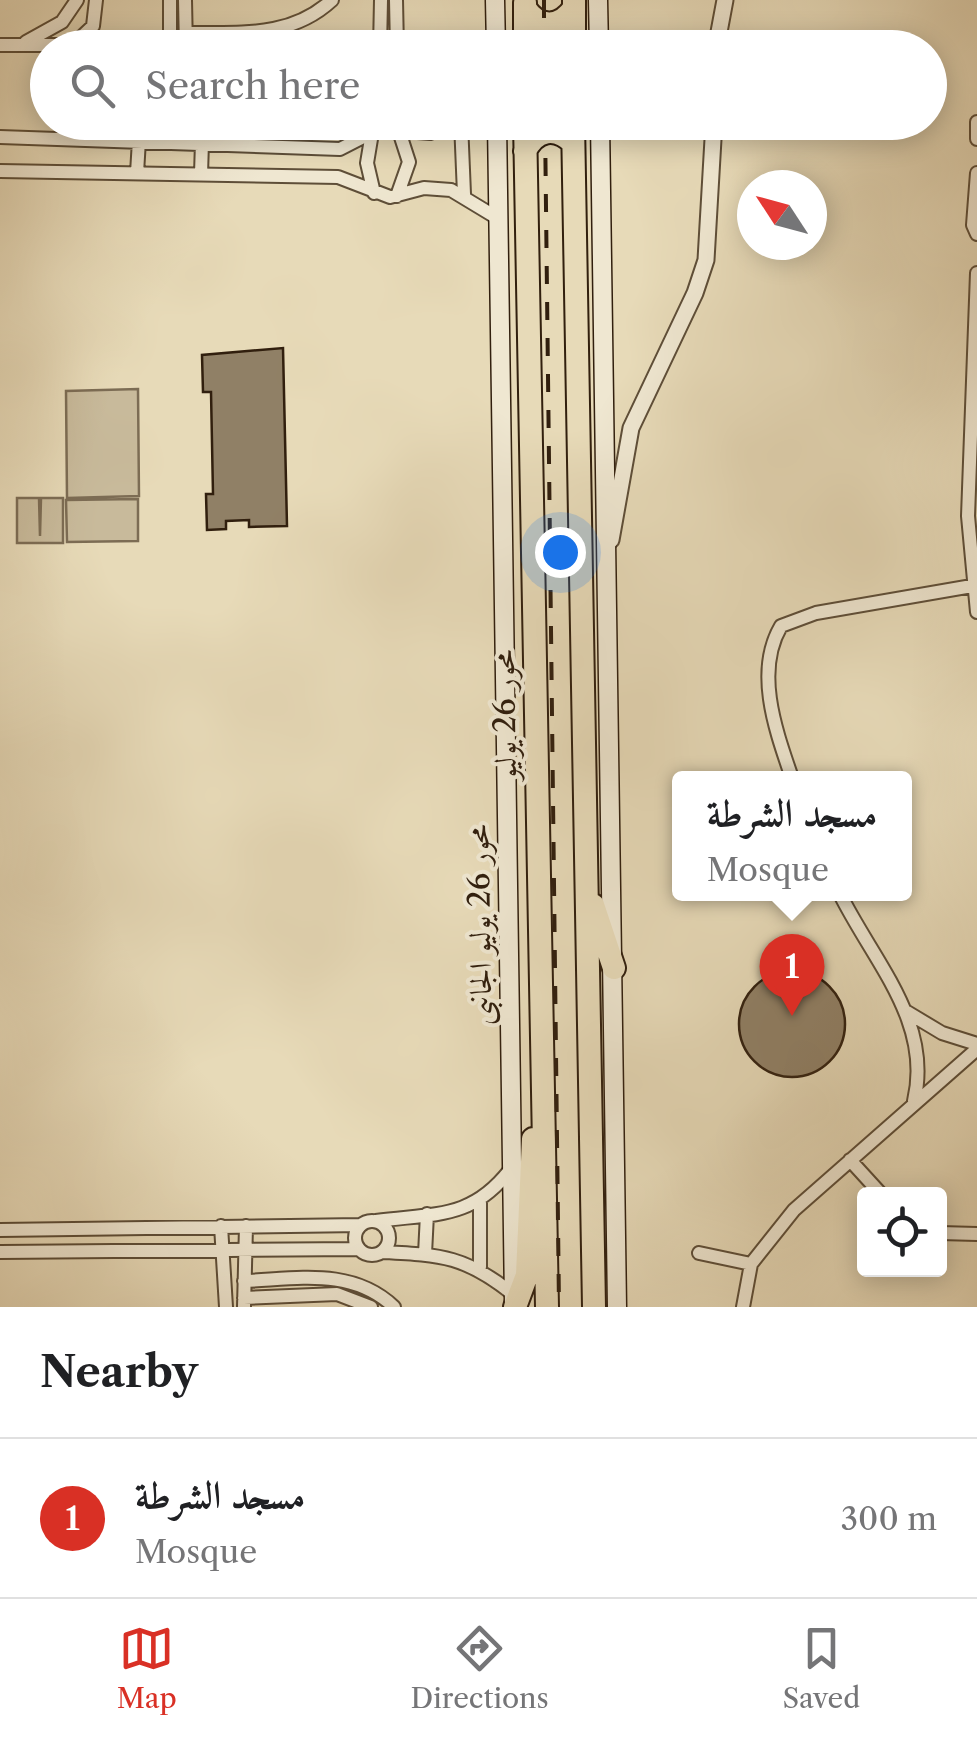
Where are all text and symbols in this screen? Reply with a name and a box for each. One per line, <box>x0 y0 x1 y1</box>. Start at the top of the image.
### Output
search box <box>30 30 947 140</box>
icon: search <box>65 58 120 113</box>
text: Search here <box>145 62 360 109</box>
north arrow <box>737 170 827 260</box>
your location <box>535 527 586 578</box>
street label: محور 26 يوليو <box>485 650 525 783</box>
popup <box>672 771 912 901</box>
text: مسجد الشرطة <box>707 789 877 836</box>
street label: محور 26 يوليو الجانبى <box>459 824 504 1026</box>
text: Mosque <box>707 850 829 889</box>
pin: 1 <box>760 934 824 1016</box>
map controls <box>857 1187 947 1277</box>
button: locate <box>857 1187 947 1277</box>
text: Nearby <box>40 1346 198 1398</box>
text: مسجد الشرطة <box>135 1471 305 1518</box>
text: 1 <box>65 1499 80 1538</box>
text: 300 m <box>840 1499 937 1538</box>
text: Mosque <box>135 1532 257 1571</box>
tab: Map <box>117 1621 177 1715</box>
tab: Directions <box>410 1621 549 1715</box>
tab: Saved <box>782 1621 860 1715</box>

